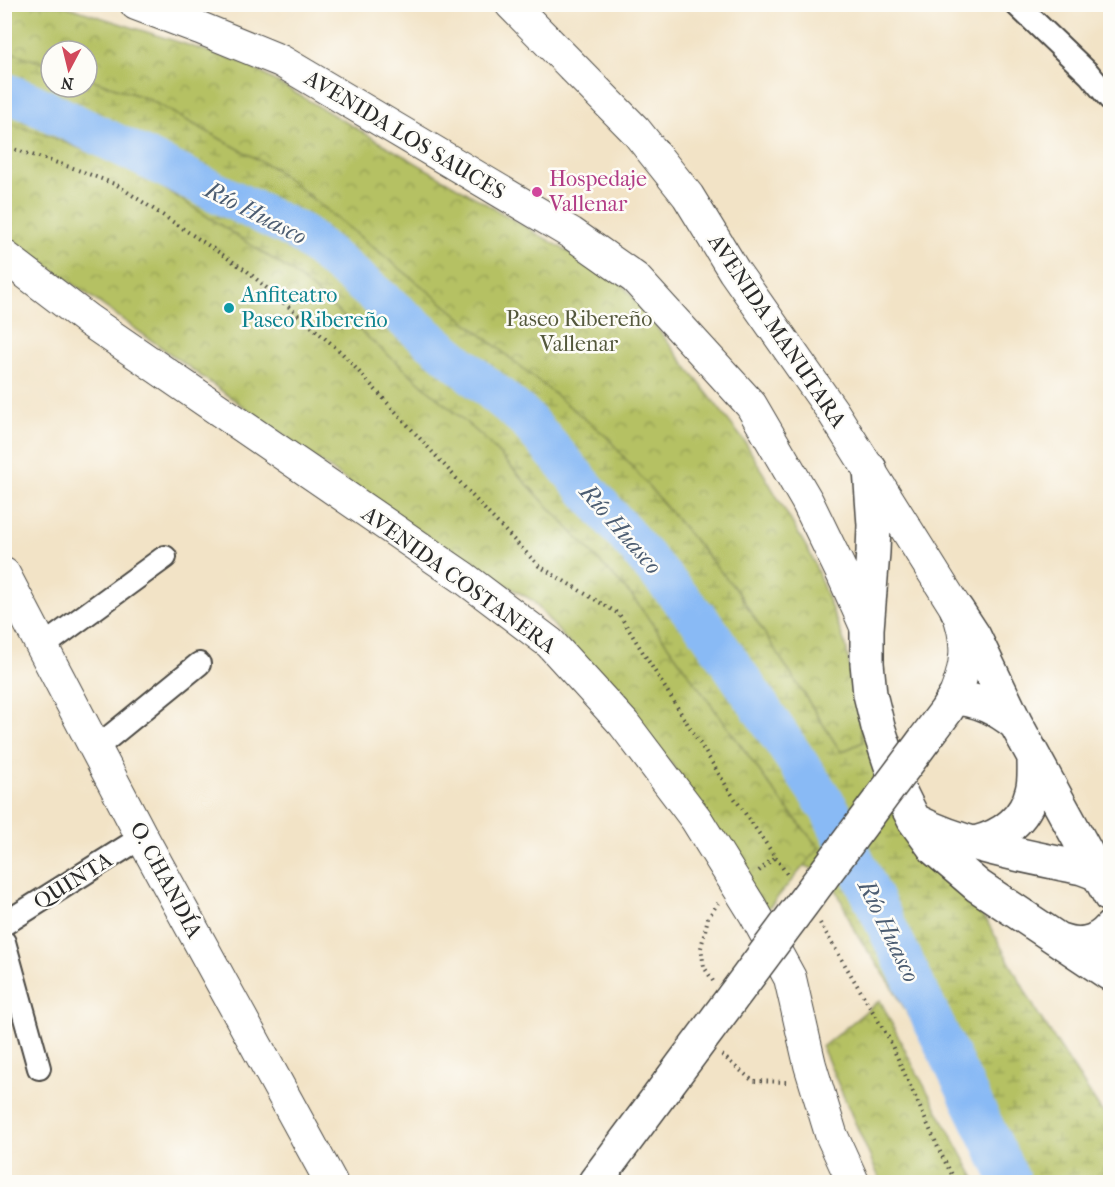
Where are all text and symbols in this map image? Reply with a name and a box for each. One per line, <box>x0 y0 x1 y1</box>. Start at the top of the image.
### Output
north arrow <box>39 39 99 99</box>
street label: AVENIDA LOS SAUCES <box>299 64 510 205</box>
text: N <box>59 73 74 94</box>
place label: Hospedaje Vallenar <box>548 166 647 217</box>
water label: Río Huasco <box>199 175 311 251</box>
marker: Hospedaje Vallenar <box>530 185 544 199</box>
street label: AVENIDA MANUTARA <box>702 228 852 433</box>
place label: Anfiteatro Paseo Ribereño <box>240 282 388 333</box>
marker: Anfiteatro Paseo Ribereño <box>222 301 236 315</box>
park label: Paseo Ribereño Vallenar <box>506 306 652 357</box>
water label: Río Huasco <box>573 477 668 580</box>
street label: AVENIDA COSTANERA <box>356 500 562 660</box>
street label: O. CHANDÍA <box>124 817 209 943</box>
street label: QUINTA <box>29 846 118 915</box>
water label: Río Huasco <box>851 874 926 987</box>

